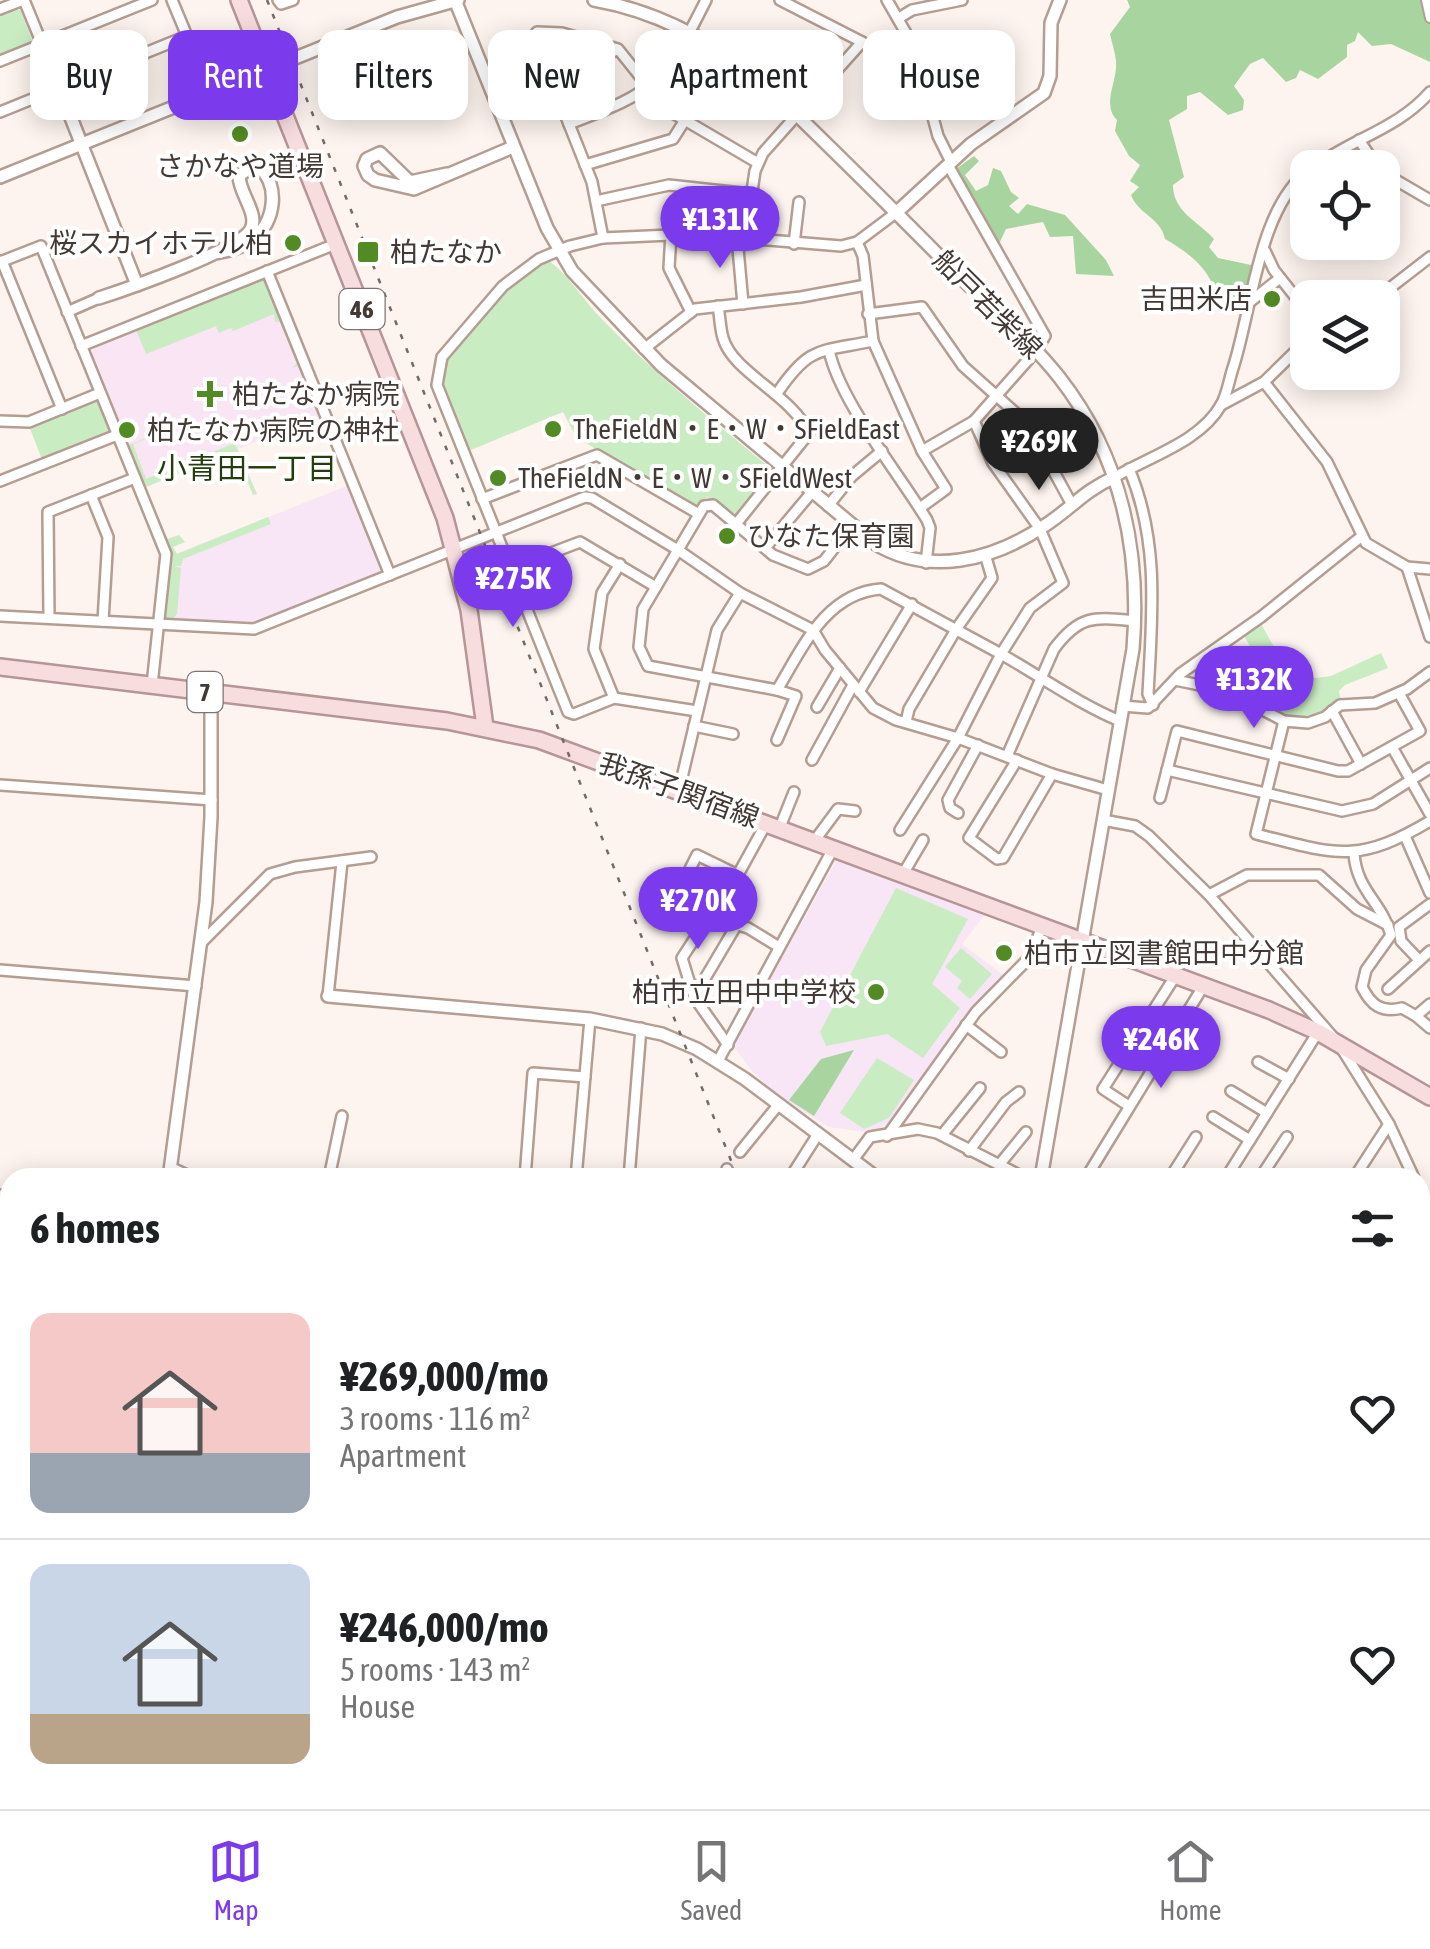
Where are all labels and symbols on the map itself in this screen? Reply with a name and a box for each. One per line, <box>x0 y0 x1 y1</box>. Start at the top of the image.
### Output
marker: さかなや道場 <box>229 123 251 145</box>
place label: さかなや道場 <box>156 150 324 182</box>
pin: ¥131K <box>650 186 790 271</box>
place label: 桜スカイホテル柏 <box>49 227 273 259</box>
marker: 桜スカイホテル柏 <box>282 232 304 254</box>
place label: 柏たなか <box>390 236 502 268</box>
marker: 柏たなか <box>355 239 381 265</box>
street label: 船戸若柴線 <box>927 243 1049 365</box>
place label: 吉田米店 <box>1140 283 1252 315</box>
marker: 吉田米店 <box>1261 288 1283 310</box>
road number: 46 <box>340 289 384 329</box>
place label: 柏たなか病院 <box>232 378 400 410</box>
marker: 柏たなか病院 <box>197 381 223 407</box>
pin: ¥269K <box>969 408 1109 493</box>
place label: TheFieldN・E・W・SFieldEast <box>573 413 900 445</box>
place label: 柏たなか病院の神社 <box>147 414 399 446</box>
marker: TheFieldN・E・W・SFieldEast <box>542 418 564 440</box>
marker: 柏たなか病院の神社 <box>116 419 138 441</box>
district label: 小青田一丁目 <box>157 451 337 485</box>
place label: TheFieldN・E・W・SFieldWest <box>518 462 852 494</box>
marker: TheFieldN・E・W・SFieldWest <box>487 467 509 489</box>
place label: ひなた保育園 <box>747 520 915 552</box>
marker: ひなた保育園 <box>716 525 738 547</box>
pin: ¥275K <box>443 545 583 630</box>
pin: ¥132K <box>1184 646 1324 731</box>
road number: 7 <box>188 672 222 712</box>
street label: 我孫子関宿線 <box>595 746 763 834</box>
pin: ¥270K <box>628 867 768 952</box>
place label: 柏市立図書館田中分館 <box>1024 937 1304 969</box>
marker: 柏市立図書館田中分館 <box>993 942 1015 964</box>
place label: 柏市立田中中学校 <box>632 976 856 1008</box>
marker: 柏市立田中中学校 <box>865 981 887 1003</box>
pin: ¥246K <box>1091 1006 1231 1091</box>

